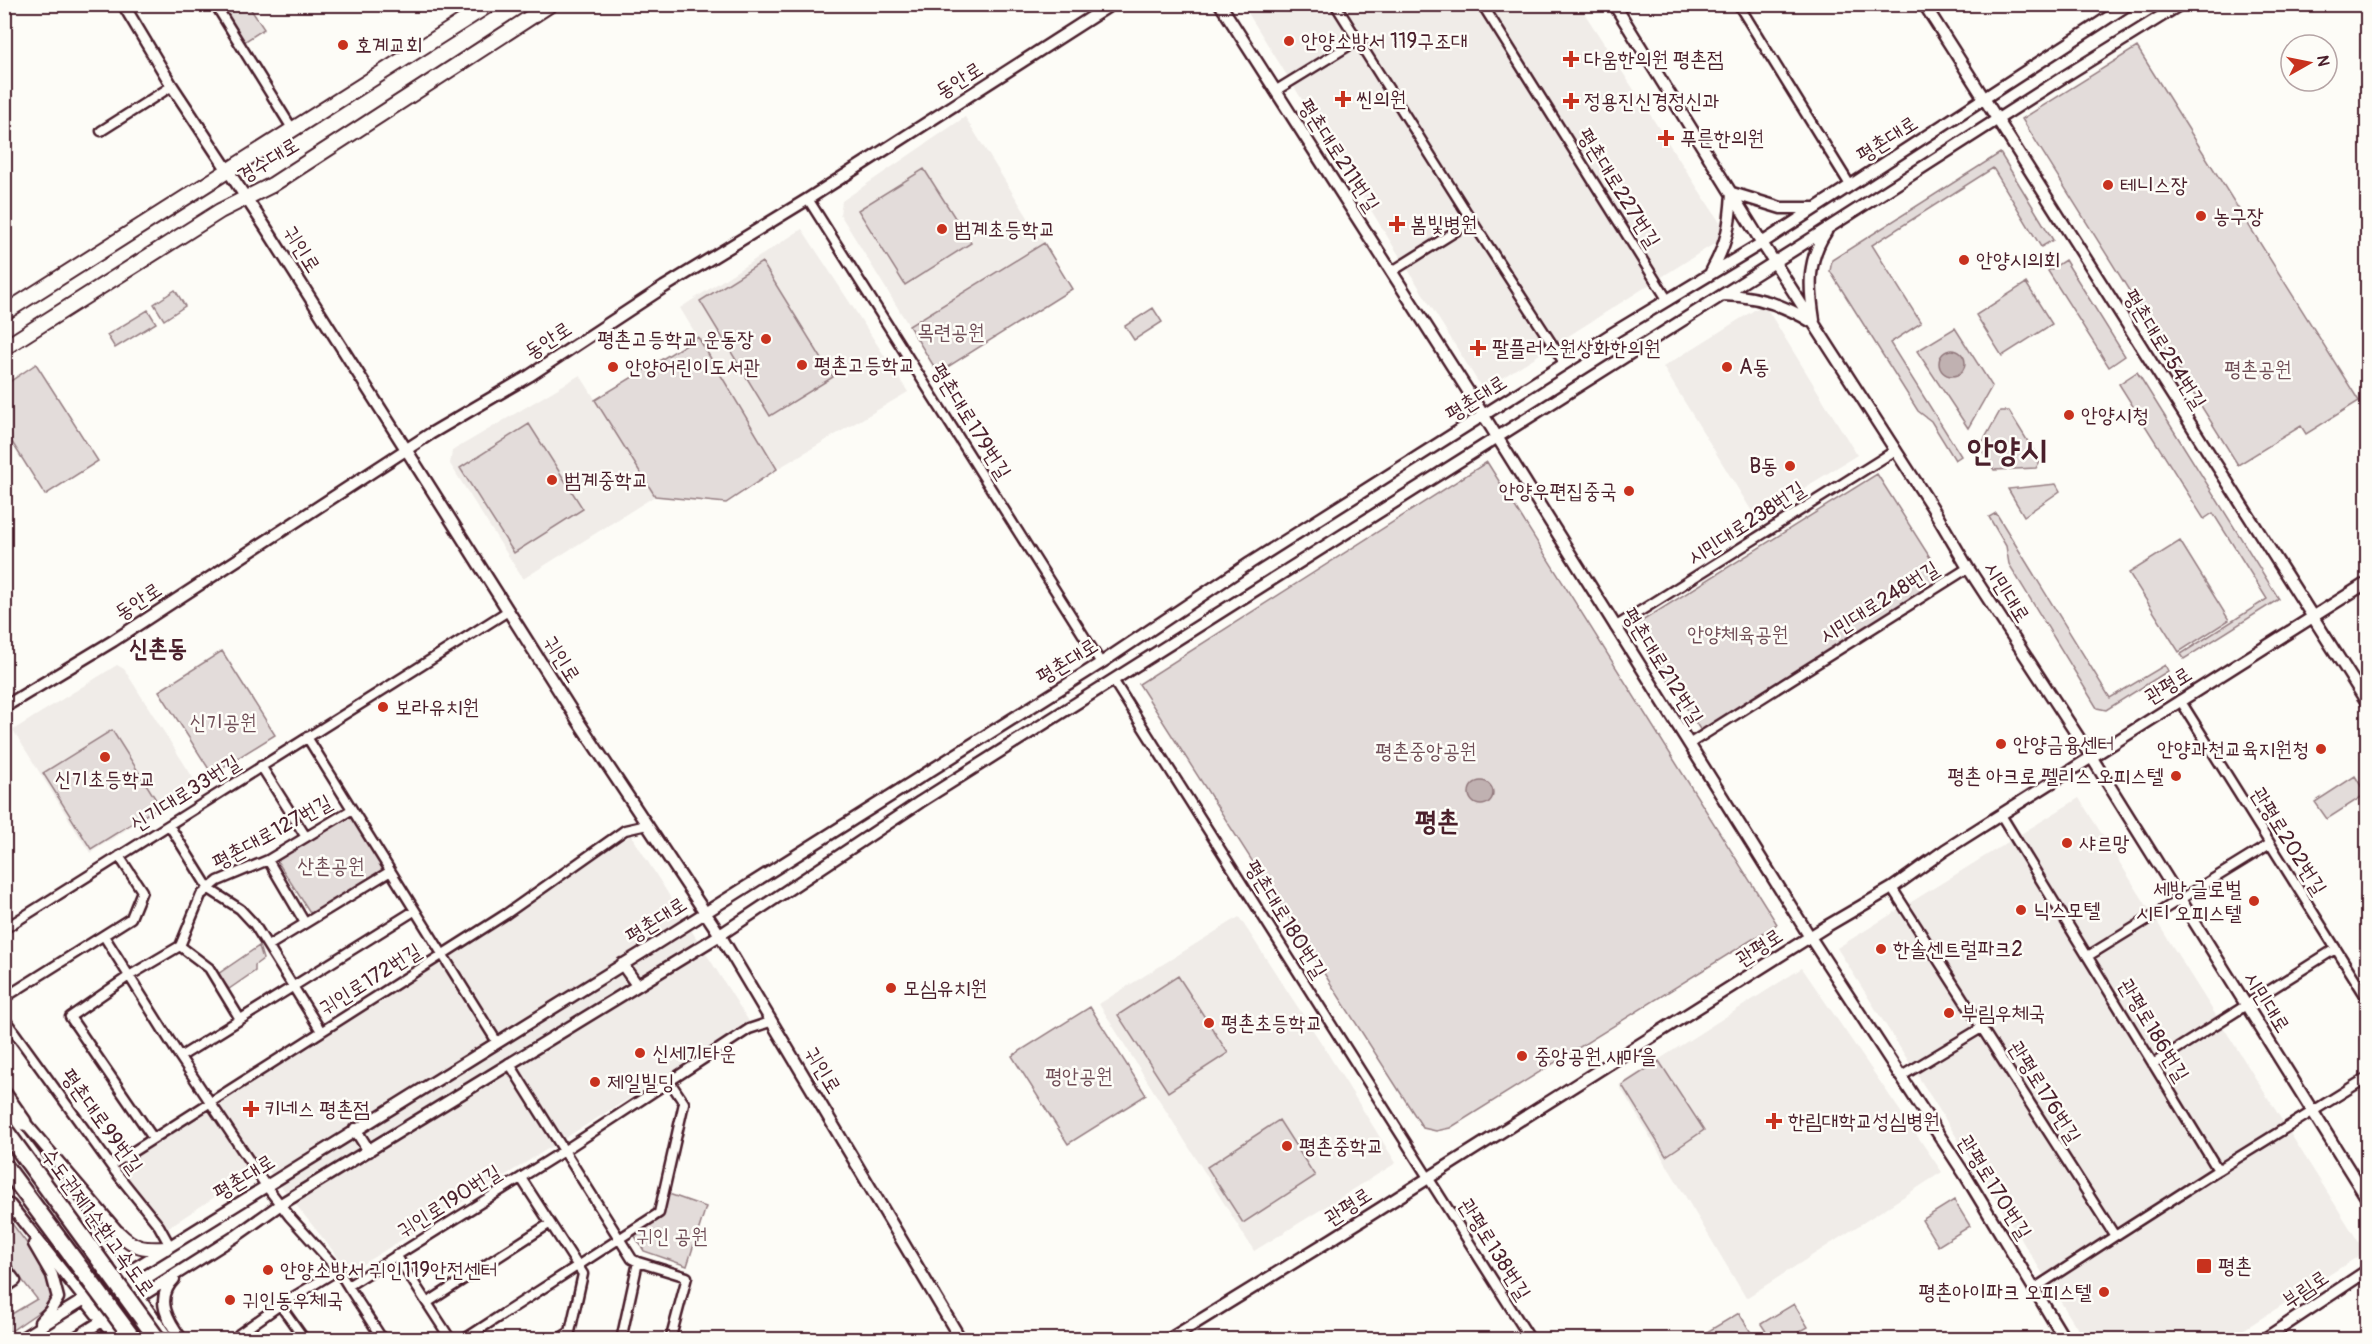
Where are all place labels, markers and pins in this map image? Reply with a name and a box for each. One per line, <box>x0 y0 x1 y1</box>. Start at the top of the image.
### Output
place label: 안양소방서 119구조대 <box>1301 28 1468 55</box>
place label: 호계교회 <box>355 32 423 59</box>
marker: 안양소방서 119구조대 <box>1282 34 1296 48</box>
marker: 호계교회 <box>336 38 350 52</box>
place label: 다움한의원 평촌점 <box>1584 46 1724 73</box>
marker: 다움한의원 평촌점 <box>1562 50 1580 68</box>
place label: 씬의원 <box>1356 86 1407 113</box>
place label: 정용진신경정신과 <box>1584 88 1719 115</box>
marker: 씬의원 <box>1334 90 1352 108</box>
marker: 정용진신경정신과 <box>1562 92 1580 110</box>
place label: 푸른한의원 <box>1680 125 1765 152</box>
marker: 푸른한의원 <box>1657 129 1675 147</box>
place label: 테니스장 <box>2120 172 2188 199</box>
marker: 테니스장 <box>2101 178 2115 192</box>
place label: 농구장 <box>2213 203 2264 230</box>
marker: 농구장 <box>2194 209 2208 223</box>
place label: 봄빛병원 <box>1410 211 1478 238</box>
marker: 봄빛병원 <box>1388 215 1406 233</box>
place label: 범계초등학교 <box>954 216 1055 243</box>
marker: 범계초등학교 <box>935 222 949 236</box>
place label: 안양시의회 <box>1976 247 2061 274</box>
marker: 안양시의회 <box>1957 253 1971 267</box>
place label: 평촌고등학교 운동장 <box>597 326 754 353</box>
marker: 평촌고등학교 운동장 <box>759 332 773 346</box>
place label: 팔플러스원상화한의원 <box>1492 335 1661 362</box>
marker: 팔플러스원상화한의원 <box>1469 339 1487 357</box>
place label: 평촌고등학교 <box>814 352 915 379</box>
place label: 안양어린이도서관 <box>625 354 760 381</box>
place label: A동 <box>1739 354 1770 381</box>
marker: 평촌고등학교 <box>795 358 809 372</box>
marker: 안양어린이도서관 <box>606 360 620 374</box>
marker: A동 <box>1720 360 1734 374</box>
place label: 안양시청 <box>2081 402 2149 429</box>
marker: 안양시청 <box>2062 408 2076 422</box>
place label: B동 <box>1749 453 1778 480</box>
marker: B동 <box>1783 459 1797 473</box>
place label: 범계중학교 <box>564 467 649 494</box>
marker: 범계중학교 <box>545 473 559 487</box>
place label: 안양우편집중국 <box>1499 478 1617 505</box>
marker: 안양우편집중국 <box>1622 484 1636 498</box>
place label: 보라유치원 <box>395 694 480 721</box>
marker: 보라유치원 <box>376 700 390 714</box>
place label: 안양금융센터 <box>2013 731 2114 758</box>
place label: 안양과천교육지원청 <box>2157 736 2309 763</box>
marker: 안양금융센터 <box>1994 737 2008 751</box>
marker: 안양과천교육지원청 <box>2314 742 2328 756</box>
marker: 신기초등학교 <box>98 750 112 764</box>
place label: 평촌 아크로 펠리스 오피스텔 <box>1948 763 2164 790</box>
place label: 신기초등학교 <box>54 766 156 793</box>
marker: 평촌 아크로 펠리스 오피스텔 <box>2169 769 2183 783</box>
place label: 샤르망 <box>2079 830 2130 857</box>
marker: 샤르망 <box>2060 836 2074 850</box>
place label: 세방 글로벌 시티 오피스텔 <box>2136 876 2242 927</box>
marker: 세방 글로벌 시티 오피스텔 <box>2247 894 2261 908</box>
place label: 닉스모텔 <box>2033 897 2101 924</box>
marker: 닉스모텔 <box>2014 903 2028 917</box>
place label: 한솔센트럴파크2 <box>1893 936 2023 963</box>
marker: 한솔센트럴파크2 <box>1874 942 1888 956</box>
place label: 모심유치원 <box>903 975 988 1002</box>
marker: 모심유치원 <box>884 981 898 995</box>
place label: 부림우체국 <box>1961 1000 2046 1027</box>
marker: 부림우체국 <box>1942 1006 1956 1020</box>
place label: 평촌초등학교 <box>1221 1010 1322 1037</box>
marker: 평촌초등학교 <box>1202 1016 1216 1030</box>
place label: 신세기타운 <box>652 1040 737 1067</box>
place label: 중앙공원 새마을 <box>1534 1043 1657 1070</box>
marker: 신세기타운 <box>633 1046 647 1060</box>
marker: 중앙공원 새마을 <box>1515 1049 1529 1063</box>
place label: 제일빌딩 <box>607 1069 675 1096</box>
marker: 제일빌딩 <box>588 1075 602 1089</box>
place label: 키네스 평촌점 <box>264 1096 370 1123</box>
marker: 키네스 평촌점 <box>242 1100 260 1118</box>
place label: 한림대학교성심병원 <box>1788 1108 1940 1135</box>
marker: 한림대학교성심병원 <box>1765 1112 1783 1130</box>
place label: 평촌중학교 <box>1299 1133 1384 1160</box>
marker: 평촌중학교 <box>1280 1139 1294 1153</box>
place label: 평촌 <box>2218 1253 2252 1280</box>
place label: 안양소방서 귀인119안전센터 <box>280 1257 498 1284</box>
marker: 평촌 <box>2195 1257 2213 1275</box>
marker: 안양소방서 귀인119안전센터 <box>261 1263 275 1277</box>
place label: 평촌아이파크 오피스텔 <box>1918 1279 2092 1306</box>
marker: 평촌아이파크 오피스텔 <box>2097 1285 2111 1299</box>
place label: 귀인동우체국 <box>242 1287 343 1314</box>
marker: 귀인동우체국 <box>223 1293 237 1307</box>

